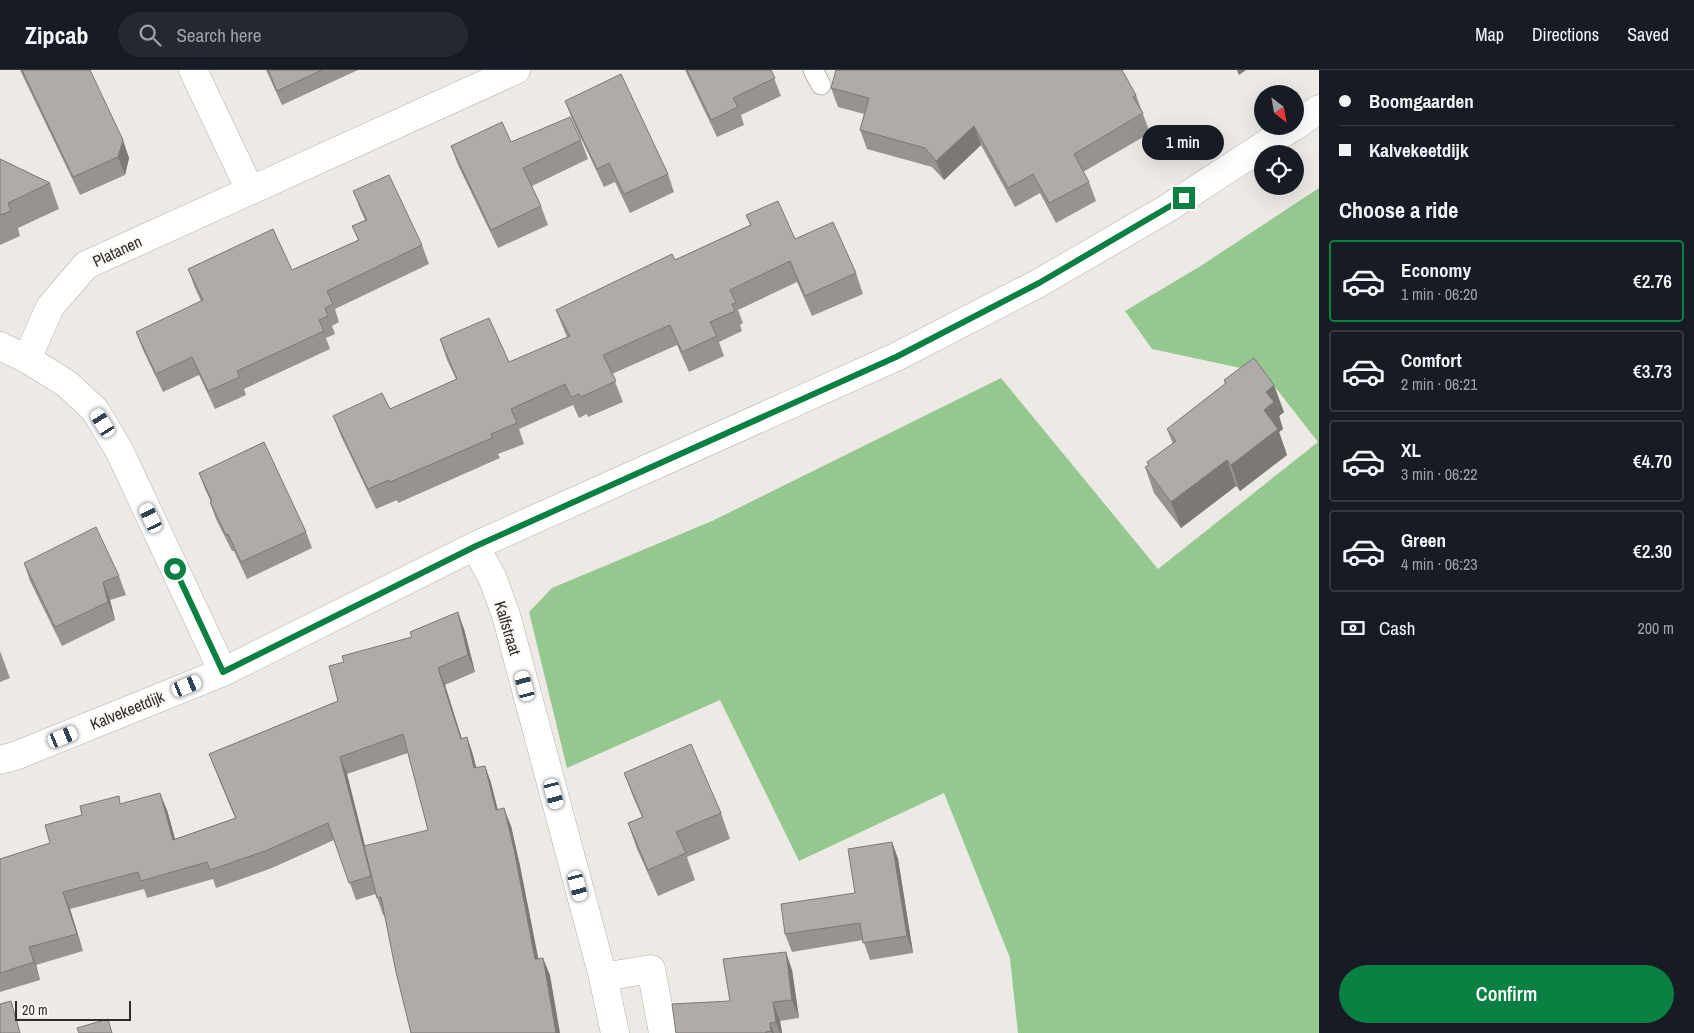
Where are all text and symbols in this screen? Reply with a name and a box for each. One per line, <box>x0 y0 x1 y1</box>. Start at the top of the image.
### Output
search box <box>118 12 468 57</box>
text: Zipcab <box>25 19 88 51</box>
icon: search <box>136 21 164 49</box>
text: Search here <box>176 22 261 48</box>
text: Map <box>1475 22 1504 47</box>
text: Directions <box>1532 22 1599 47</box>
text: Saved <box>1627 22 1669 47</box>
north arrow <box>1254 85 1304 135</box>
map controls <box>1254 85 1304 195</box>
text: Boomgaarden <box>1369 88 1474 114</box>
callout: 1 min <box>1143 126 1225 160</box>
text: 1 min <box>1166 131 1200 153</box>
text: Kalvekeetdijk <box>1369 137 1469 163</box>
button: locate <box>1254 145 1304 195</box>
route end <box>1173 187 1195 209</box>
text: Choose a ride <box>1339 195 1458 225</box>
street label: Platanen <box>89 230 145 272</box>
text: Economy <box>1401 257 1471 283</box>
icon: car <box>1341 259 1386 304</box>
text: €2.76 <box>1633 268 1672 294</box>
text: 1 min · 06:20 <box>1401 283 1478 305</box>
text: Comfort <box>1401 347 1462 373</box>
icon: car <box>1341 349 1386 394</box>
text: €3.73 <box>1633 358 1672 384</box>
text: 2 min · 06:21 <box>1401 373 1478 395</box>
car <box>88 406 117 440</box>
text: XL <box>1401 437 1421 463</box>
icon: car <box>1341 439 1386 484</box>
text: €4.70 <box>1633 448 1672 474</box>
text: 3 min · 06:22 <box>1401 463 1478 485</box>
car <box>137 501 164 535</box>
text: Green <box>1401 527 1446 553</box>
icon: car <box>1341 529 1386 574</box>
text: €2.30 <box>1633 538 1672 564</box>
text: 4 min · 06:23 <box>1401 553 1478 575</box>
route start <box>164 558 186 580</box>
street label: Kalfstraat <box>489 598 527 658</box>
icon: cash <box>1339 614 1367 642</box>
text: Cash <box>1379 615 1415 641</box>
text: 200 m <box>1638 617 1674 639</box>
car <box>513 670 536 702</box>
car <box>170 673 203 699</box>
street label: Kalvekeetdijk <box>87 685 168 735</box>
car <box>46 724 79 750</box>
car <box>542 778 565 810</box>
car <box>566 870 589 902</box>
button: Confirm <box>1339 965 1674 1023</box>
scale bar <box>15 998 131 1021</box>
text: 20 m <box>22 1001 48 1019</box>

